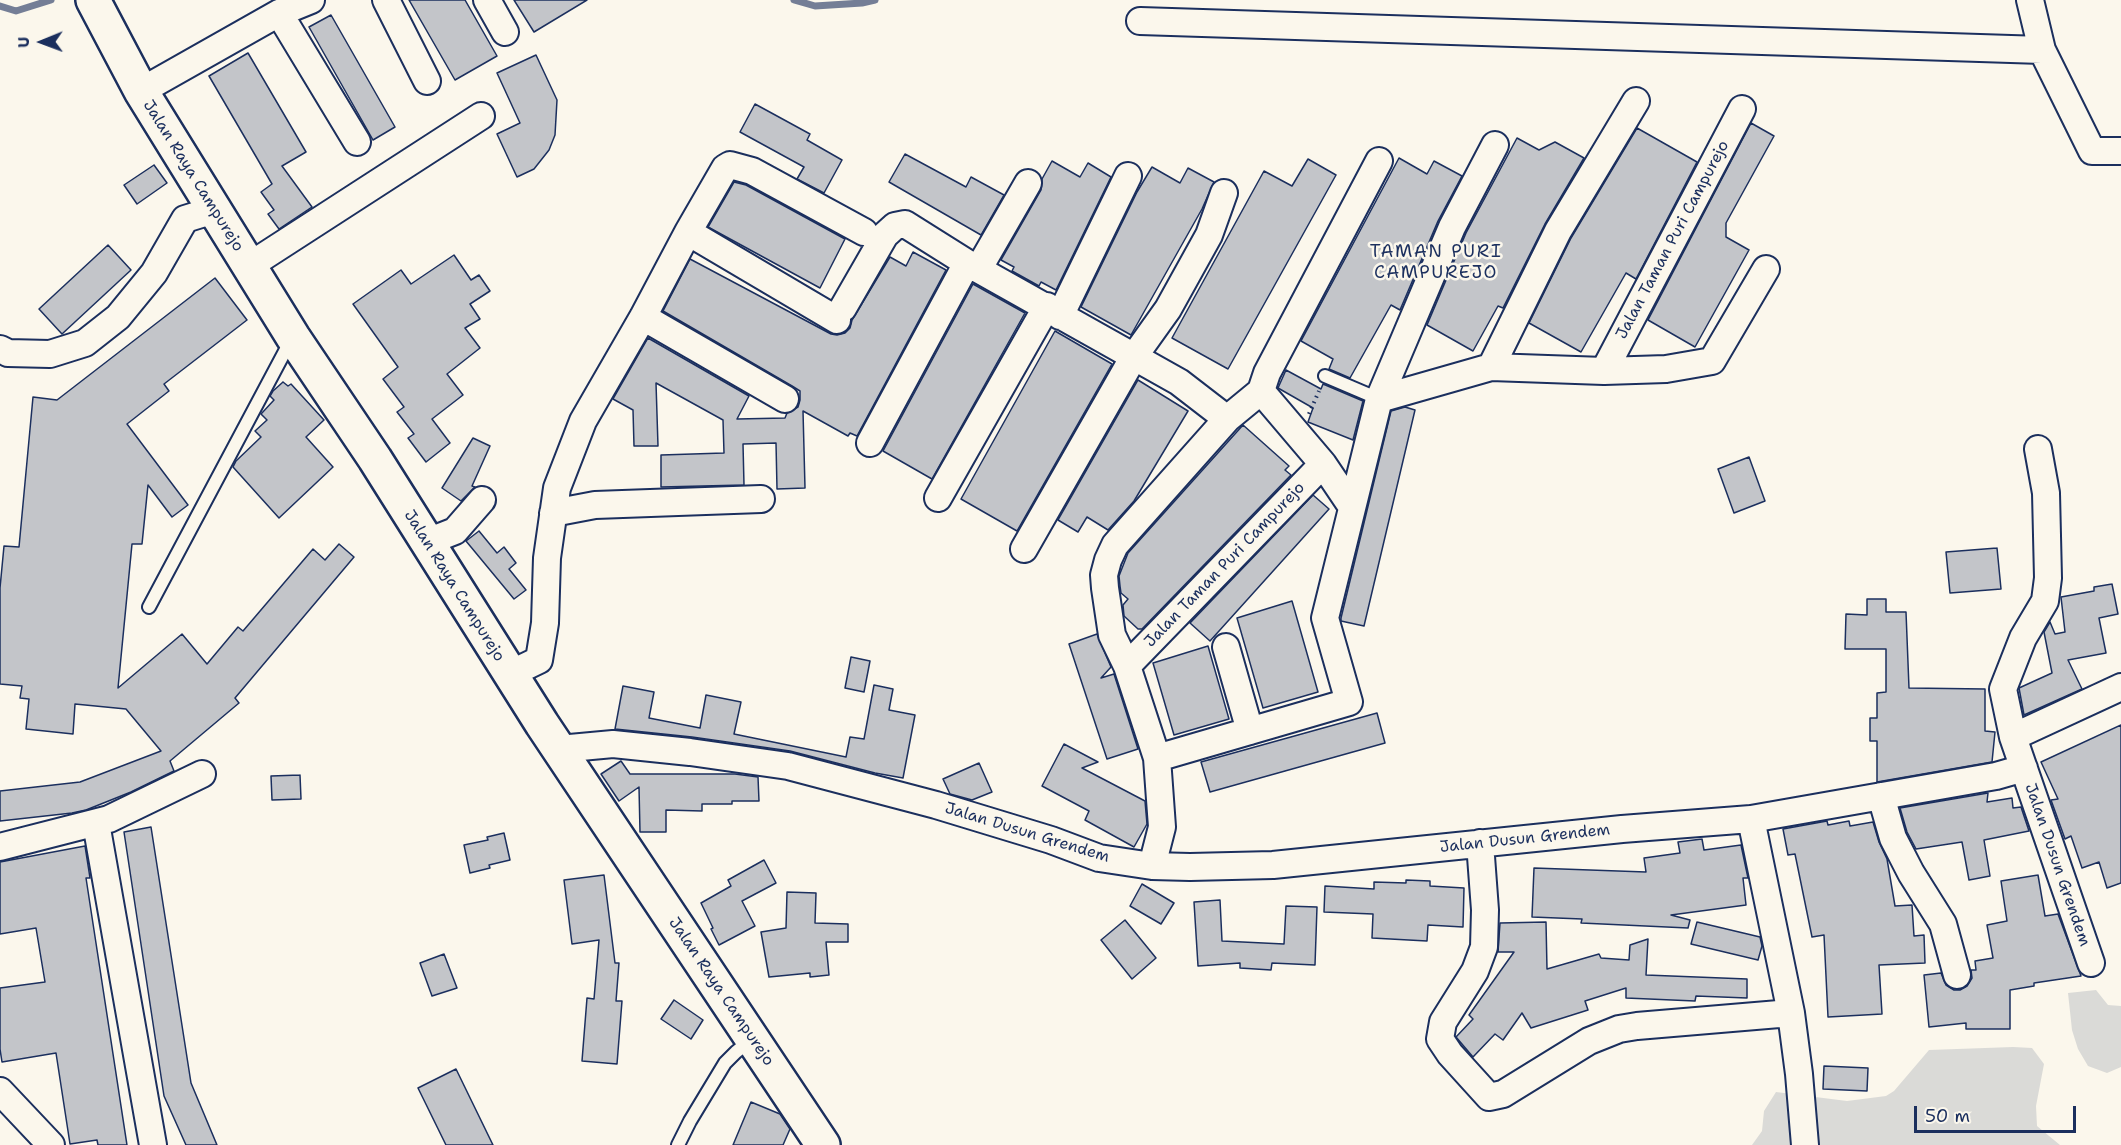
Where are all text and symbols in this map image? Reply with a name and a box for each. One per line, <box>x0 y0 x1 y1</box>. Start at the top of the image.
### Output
north arrow <box>12 12 72 72</box>
text: U <box>13 37 34 48</box>
street label: Jalan Raya Campurejo <box>138 97 248 255</box>
street label: Jalan Taman Puri Campurejo <box>1612 137 1734 343</box>
district label: TAMAN PURI CAMPUREJO <box>1370 241 1502 284</box>
street label: Jalan Taman Puri Campurejo <box>1141 478 1309 652</box>
street label: Jalan Raya Campurejo <box>399 507 509 665</box>
street label: Jalan Dusun Grendem <box>2020 781 2094 949</box>
street label: Jalan Dusun Grendem <box>942 799 1112 867</box>
street label: Jalan Dusun Grendem <box>1439 821 1611 857</box>
street label: Jalan Raya Campurejo <box>664 914 778 1070</box>
scale bar <box>1917 1094 2079 1132</box>
text: 50 m <box>1925 1104 1970 1128</box>

